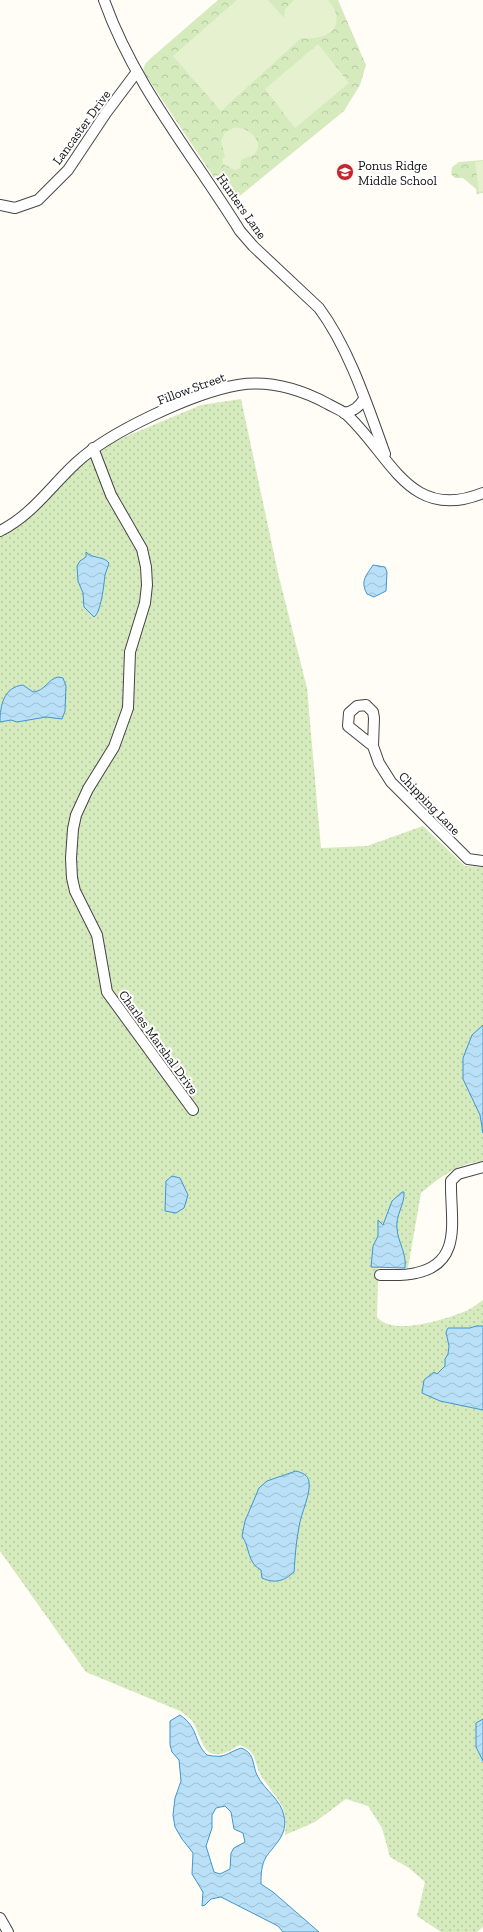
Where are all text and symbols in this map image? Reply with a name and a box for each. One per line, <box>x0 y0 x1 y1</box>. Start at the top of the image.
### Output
street label: Lancaster Drive <box>49 87 113 168</box>
place label: Ponus Ridge Middle School <box>358 158 437 188</box>
school or university icon: Ponus Ridge Middle School <box>335 162 355 182</box>
street label: Hunters Lane <box>214 171 270 242</box>
street label: Fillow Street <box>155 369 227 408</box>
street label: Chipping Lane <box>396 769 463 838</box>
street label: Charles Marshal Drive <box>116 987 201 1097</box>

